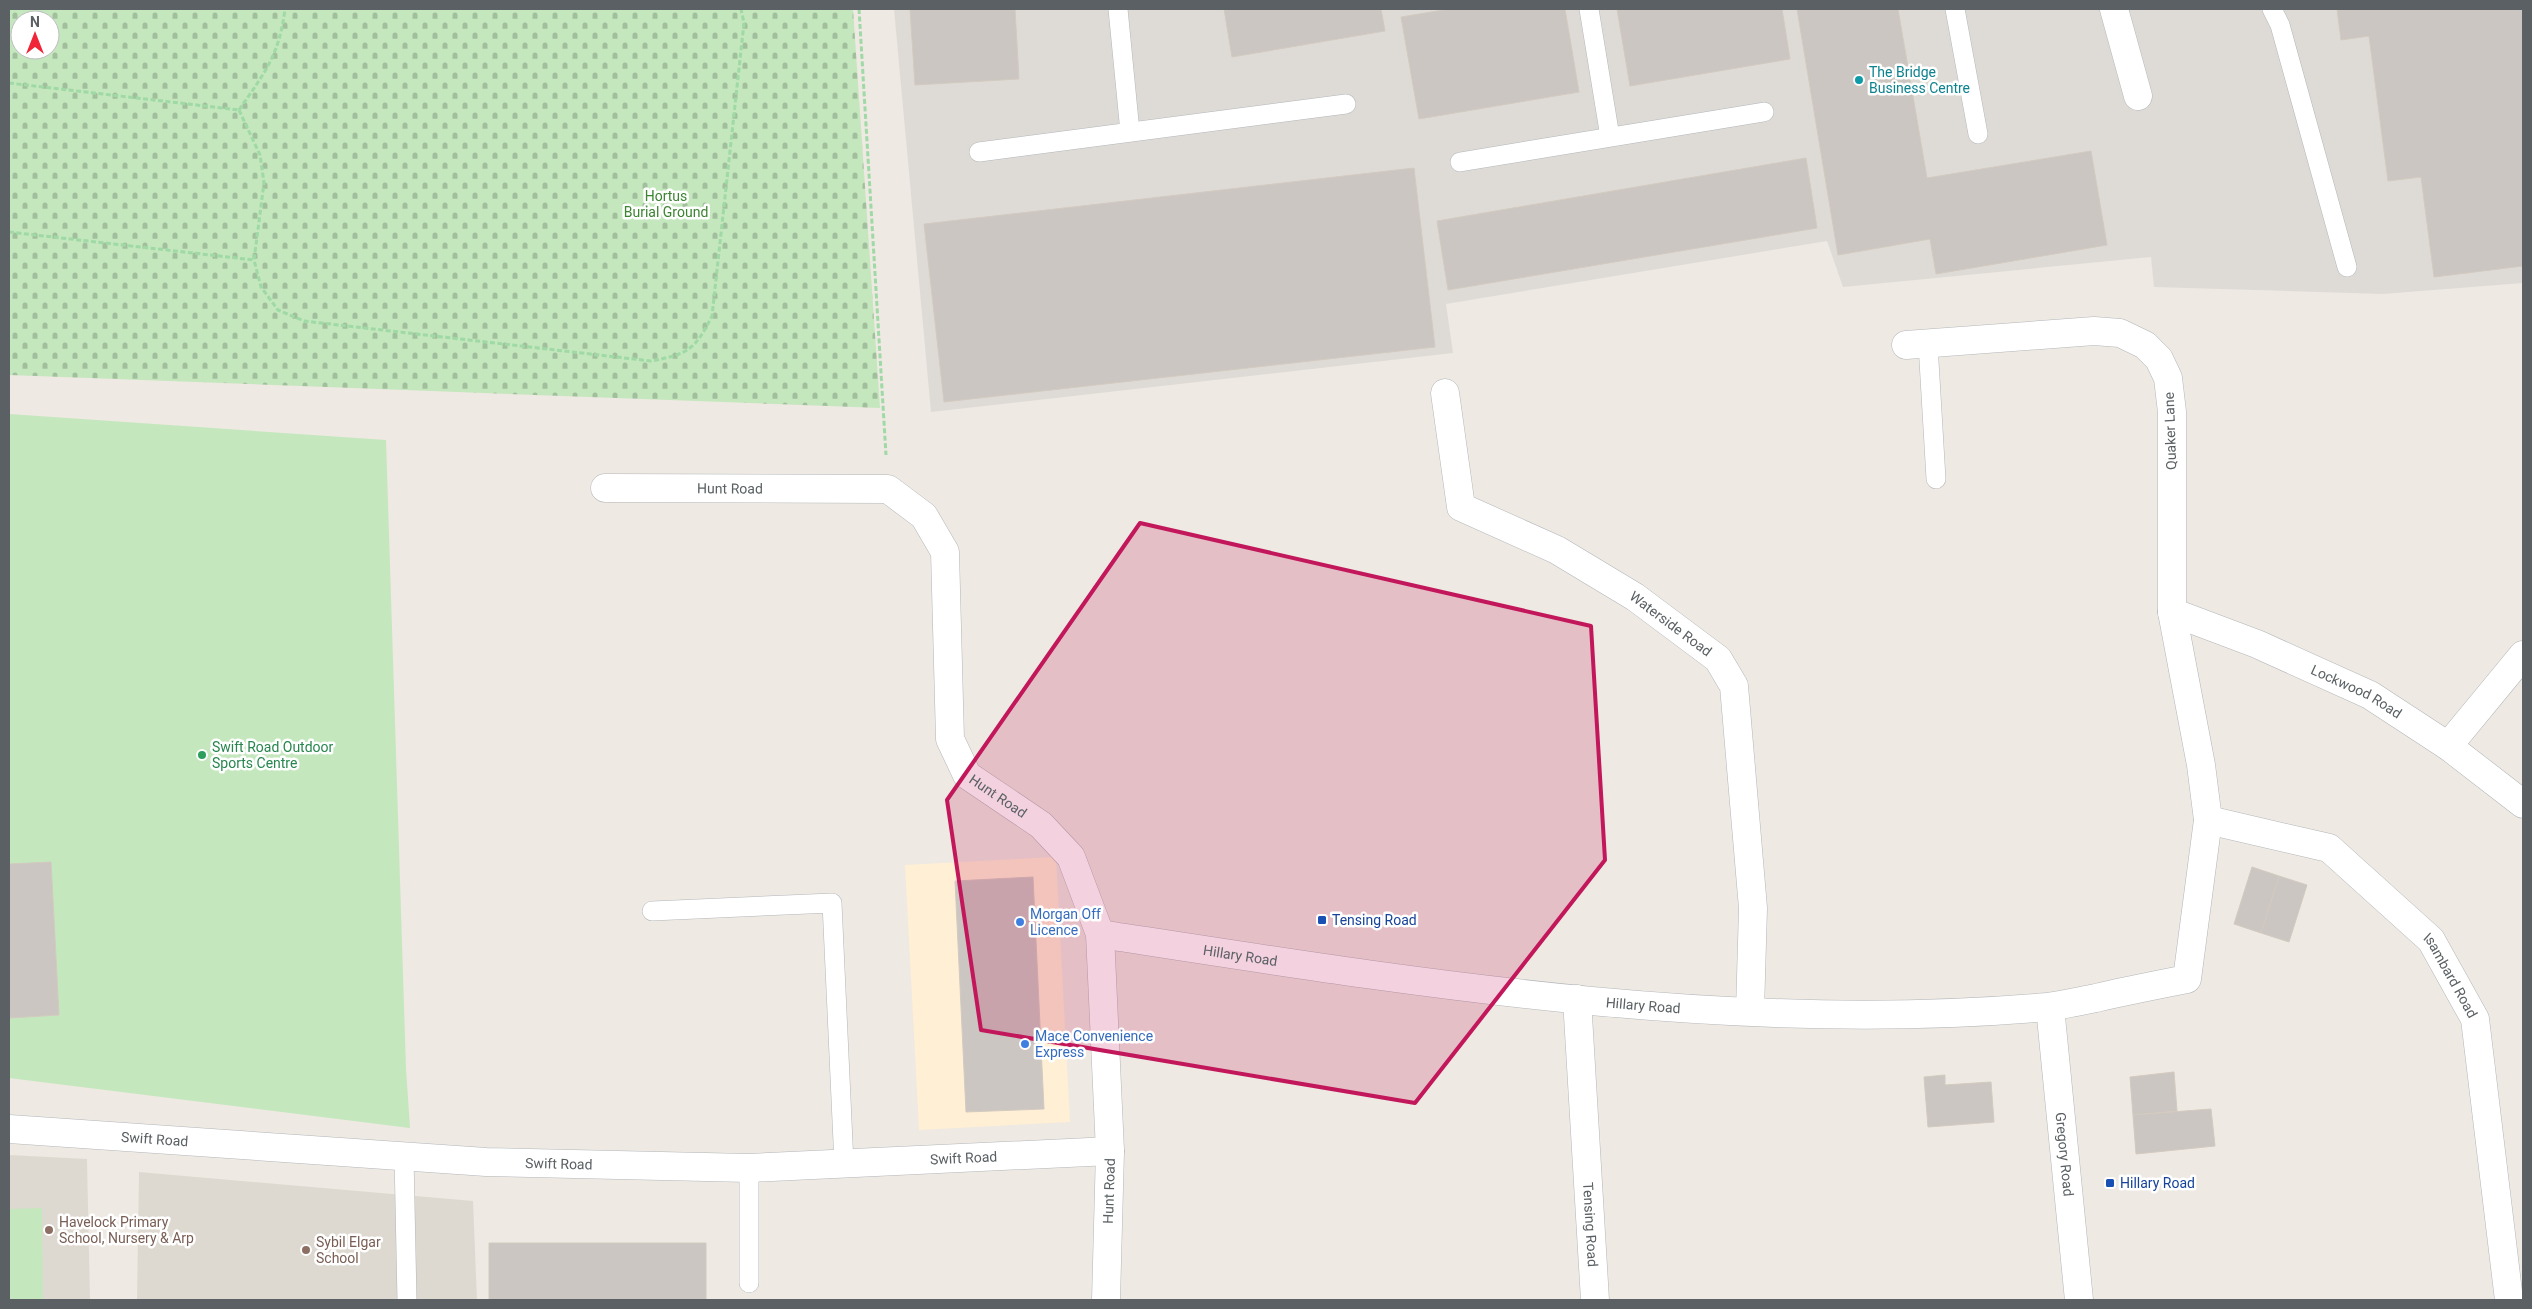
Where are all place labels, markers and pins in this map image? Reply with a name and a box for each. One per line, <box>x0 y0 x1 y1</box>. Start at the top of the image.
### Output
place label: The Bridge Business Centre <box>1869 64 1970 96</box>
marker: The Bridge Business Centre <box>1853 74 1865 86</box>
place label: Swift Road Outdoor Sports Centre <box>212 739 334 771</box>
marker: Swift Road Outdoor Sports Centre <box>196 749 208 761</box>
place label: Morgan Off Licence <box>1030 906 1101 938</box>
place label: Tensing Road <box>1332 912 1417 928</box>
marker: Tensing Road <box>1316 914 1328 926</box>
marker: Morgan Off Licence <box>1014 916 1026 928</box>
place label: Mace Convenience Express <box>1035 1028 1153 1060</box>
marker: Mace Convenience Express <box>1019 1038 1031 1050</box>
place label: Hillary Road <box>2120 1175 2195 1191</box>
marker: Hillary Road <box>2104 1177 2116 1189</box>
place label: Havelock Primary School, Nursery & Arp <box>59 1214 194 1246</box>
marker: Havelock Primary School, Nursery & Arp <box>43 1224 55 1236</box>
place label: Sybil Elgar School <box>316 1234 381 1266</box>
marker: Sybil Elgar School <box>300 1244 312 1256</box>

